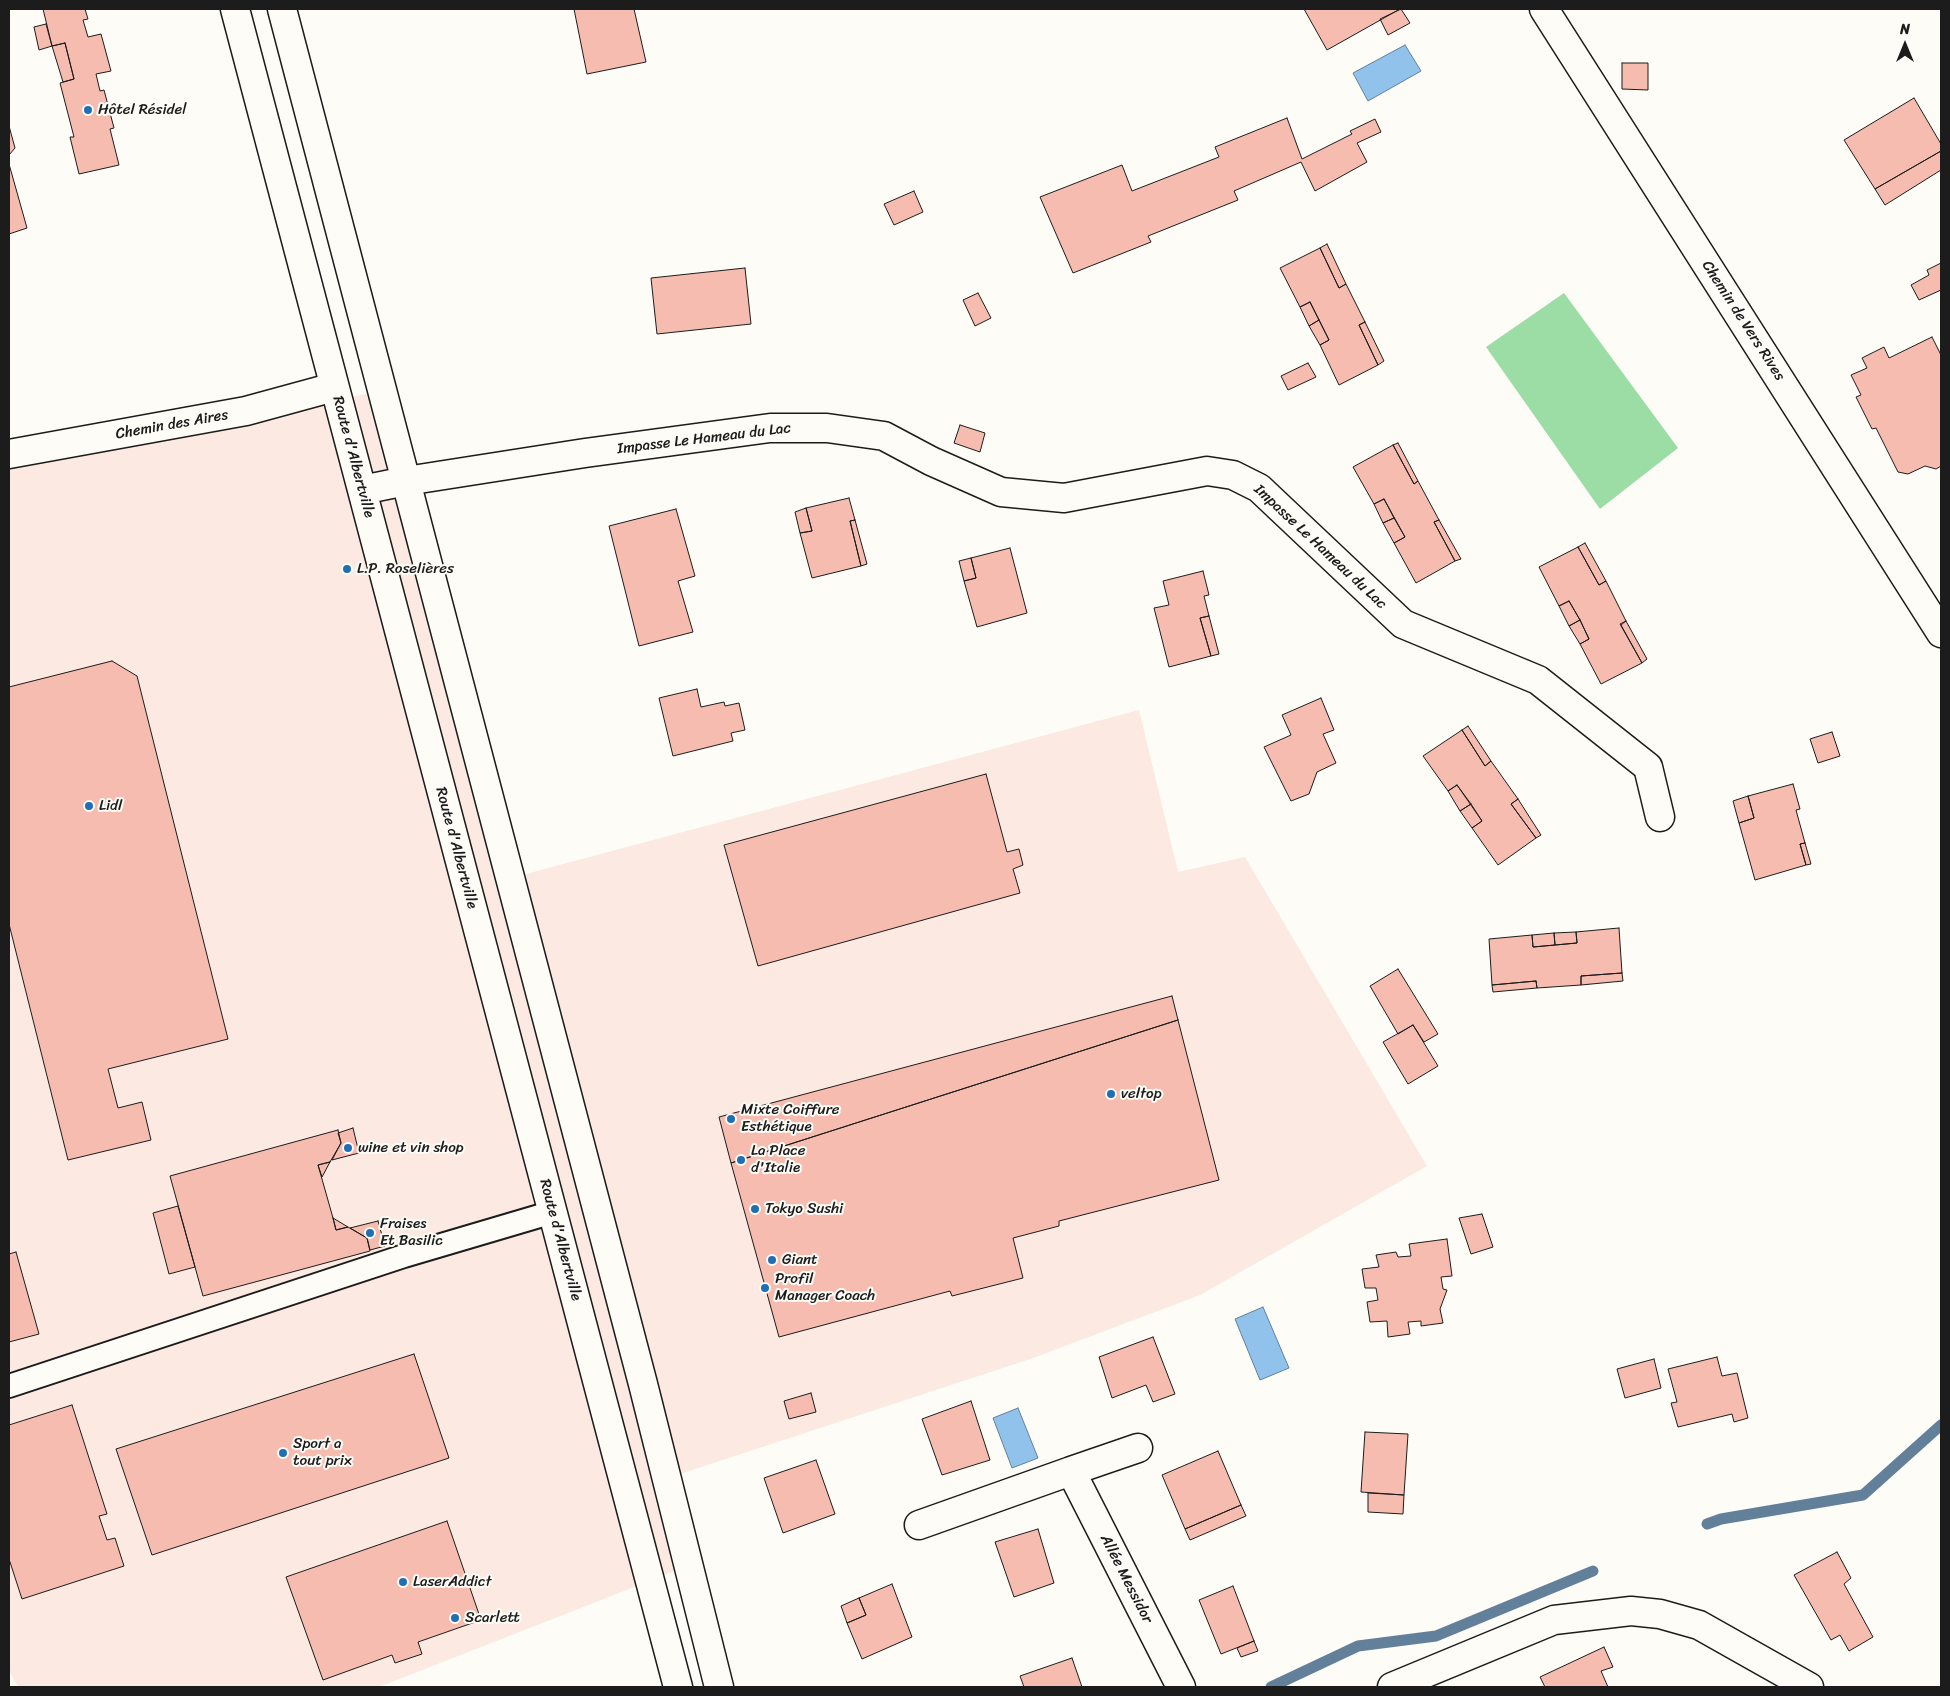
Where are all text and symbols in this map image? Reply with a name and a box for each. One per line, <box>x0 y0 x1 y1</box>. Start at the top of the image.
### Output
text: N <box>1900 17 1910 42</box>
north arrow <box>1880 20 1930 70</box>
place label: Hôtel Résidel <box>98 101 186 119</box>
marker: Hôtel Résidel <box>82 104 94 116</box>
street label: Chemin de Vers Rives <box>1698 258 1788 384</box>
street label: Route d'Albertville <box>328 394 378 520</box>
street label: Chemin des Aires <box>114 406 230 444</box>
street label: Impasse Le Hameau du Lac <box>616 419 792 459</box>
street label: Impasse Le Hameau du Lac <box>1250 481 1390 613</box>
place label: L.P. Roselières <box>357 560 454 578</box>
marker: L.P. Roselières <box>341 563 353 575</box>
street label: Route d'Albertville <box>431 785 481 911</box>
place label: Lidl <box>99 797 122 815</box>
marker: Lidl <box>83 800 95 812</box>
place label: veltop <box>1121 1085 1162 1103</box>
marker: veltop <box>1105 1088 1117 1100</box>
place label: Mixte Coiffure Esthétique <box>741 1101 840 1136</box>
marker: Mixte Coiffure Esthétique <box>725 1113 737 1125</box>
place label: wine et vin shop <box>358 1139 464 1157</box>
marker: wine et vin shop <box>342 1142 354 1154</box>
place label: La Place d'Italie <box>751 1142 805 1177</box>
marker: La Place d'Italie <box>735 1154 747 1166</box>
street label: Route d'Albertville <box>535 1177 585 1303</box>
place label: Tokyo Sushi <box>765 1200 843 1218</box>
marker: Tokyo Sushi <box>749 1203 761 1215</box>
place label: Fraises Et Basilic <box>380 1215 443 1250</box>
marker: Fraises Et Basilic <box>364 1227 376 1239</box>
place label: Giant <box>782 1251 818 1269</box>
marker: Giant <box>766 1254 778 1266</box>
place label: Profil Manager Coach <box>775 1270 875 1305</box>
marker: Profil Manager Coach <box>759 1282 771 1294</box>
place label: Sport a tout prix <box>293 1435 352 1470</box>
marker: Sport a tout prix <box>277 1447 289 1459</box>
street label: Allée Messidor <box>1096 1532 1156 1626</box>
place label: LaserAddict <box>413 1573 492 1591</box>
marker: LaserAddict <box>397 1576 409 1588</box>
place label: Scarlett <box>465 1609 520 1627</box>
marker: Scarlett <box>449 1612 461 1624</box>

